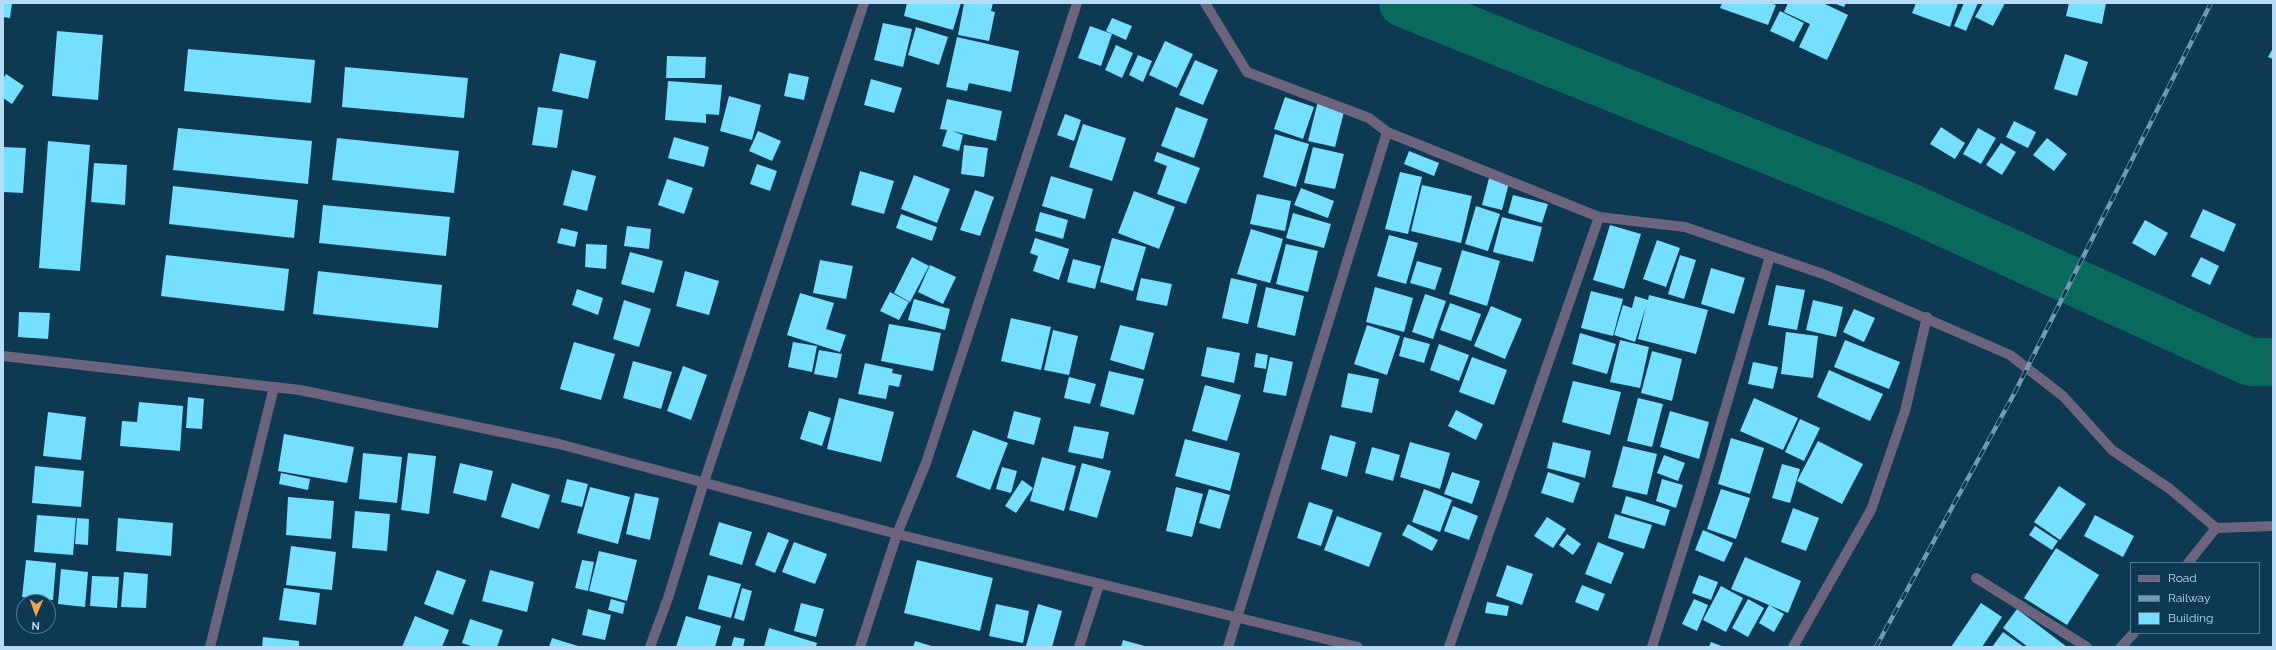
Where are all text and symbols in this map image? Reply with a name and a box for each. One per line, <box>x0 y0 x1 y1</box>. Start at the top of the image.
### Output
legend <box>2130 562 2260 634</box>
text: Road <box>2168 571 2197 585</box>
text: Railway <box>2168 591 2210 605</box>
north arrow <box>16 594 56 634</box>
text: Building <box>2168 611 2214 625</box>
text: N <box>31 619 40 632</box>

